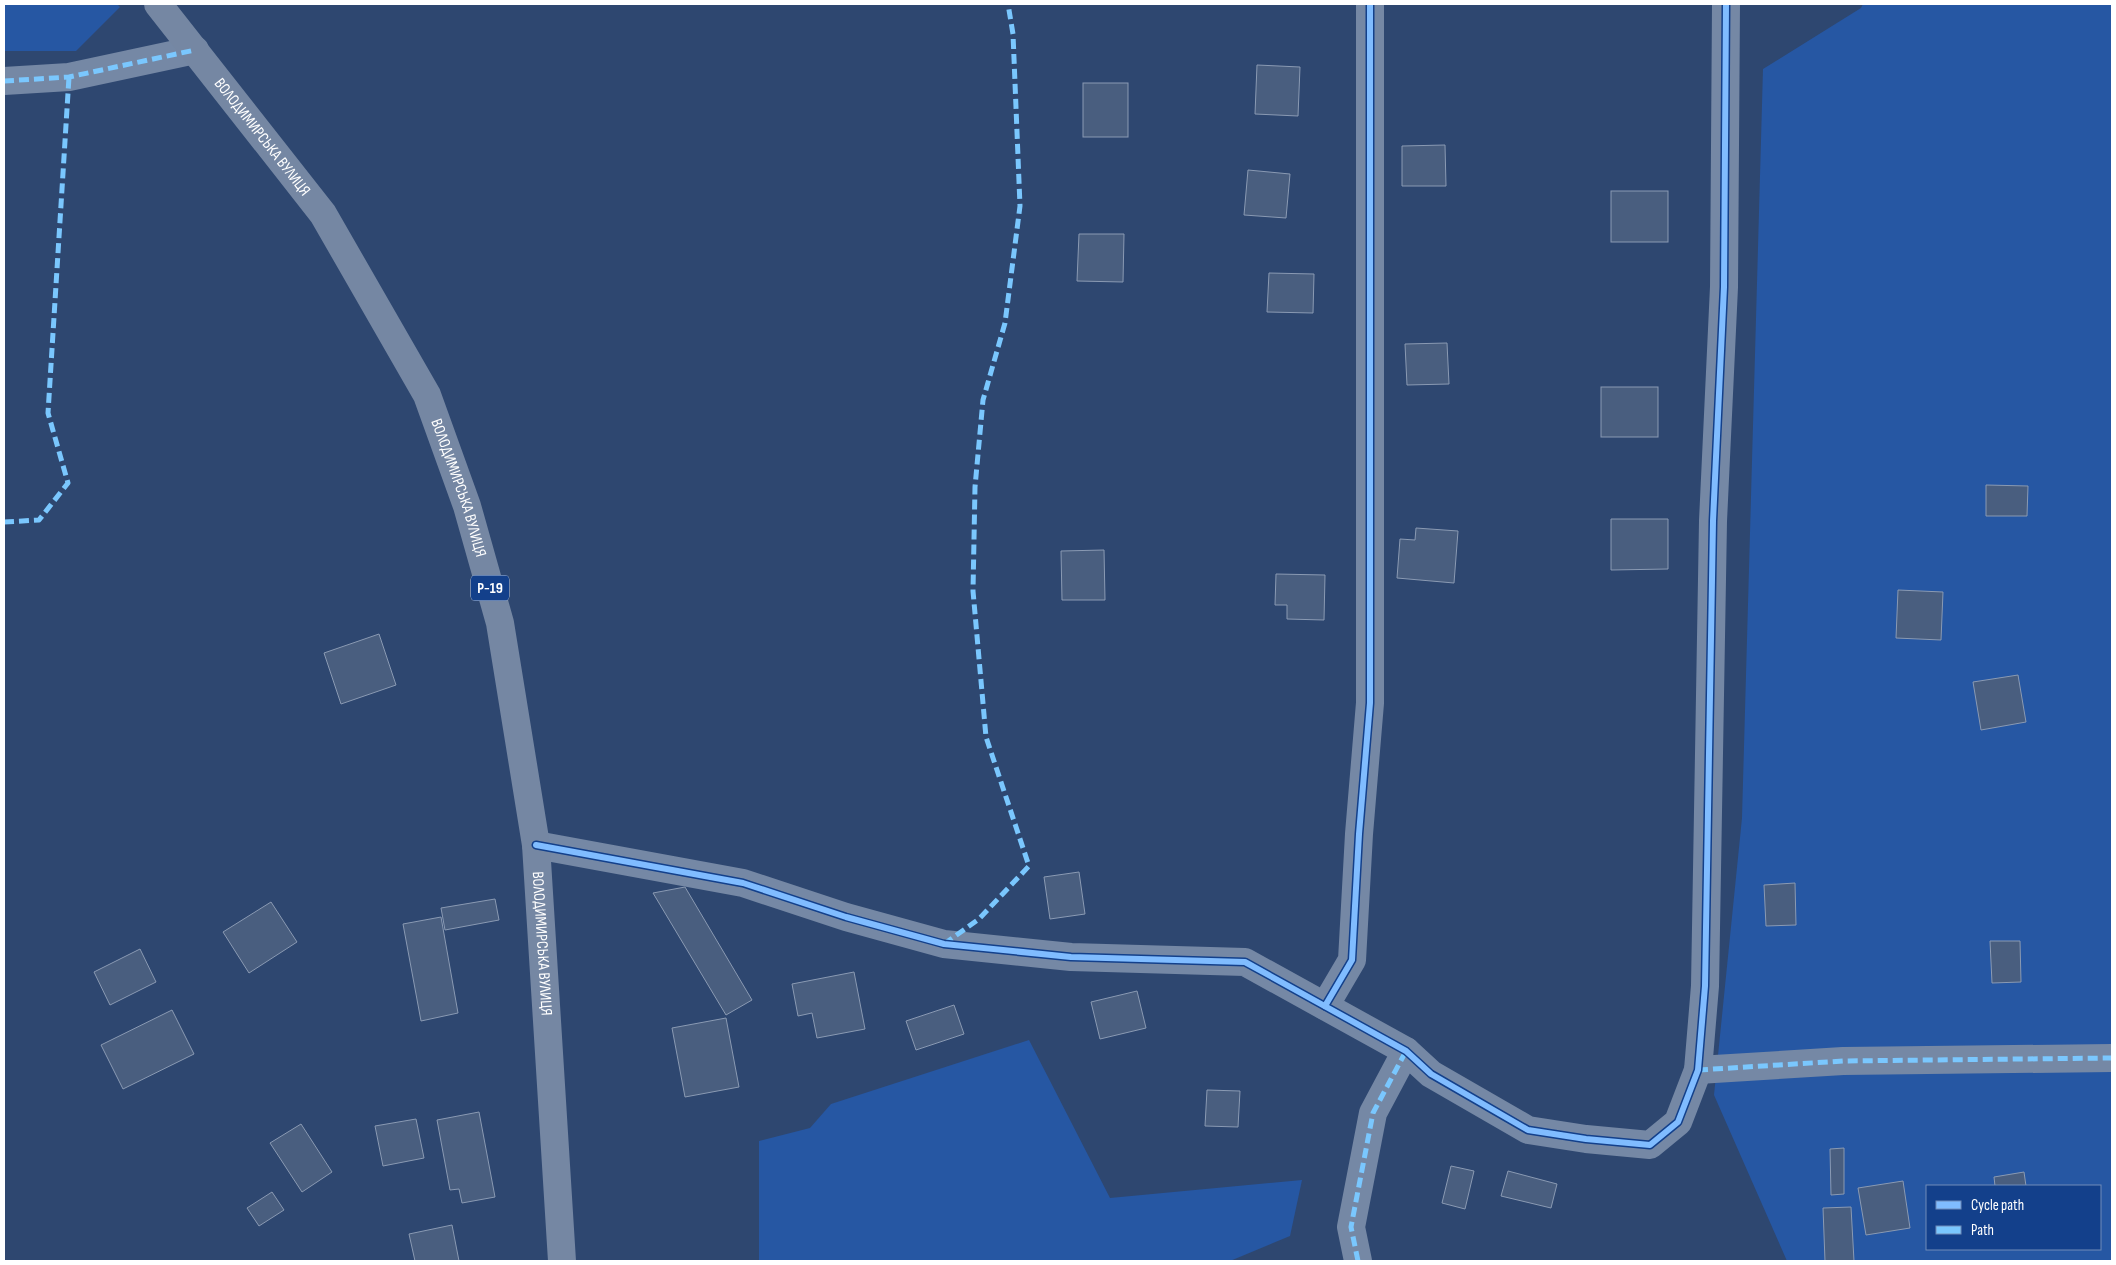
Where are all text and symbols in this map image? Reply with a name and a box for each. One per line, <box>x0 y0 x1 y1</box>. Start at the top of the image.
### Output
street label: ВОЛОДИМИРСЬКА ВУЛИЦЯ <box>210 74 315 200</box>
street label: ВОЛОДИМИРСЬКА ВУЛИЦЯ <box>427 416 490 559</box>
road number: Р-19 <box>471 576 509 600</box>
street label: ВОЛОДИМИРСЬКА ВУЛИЦЯ <box>528 871 556 1016</box>
legend <box>1926 1185 2101 1250</box>
text: Cycle path <box>1971 1196 2024 1215</box>
text: Path <box>1971 1221 1994 1240</box>

